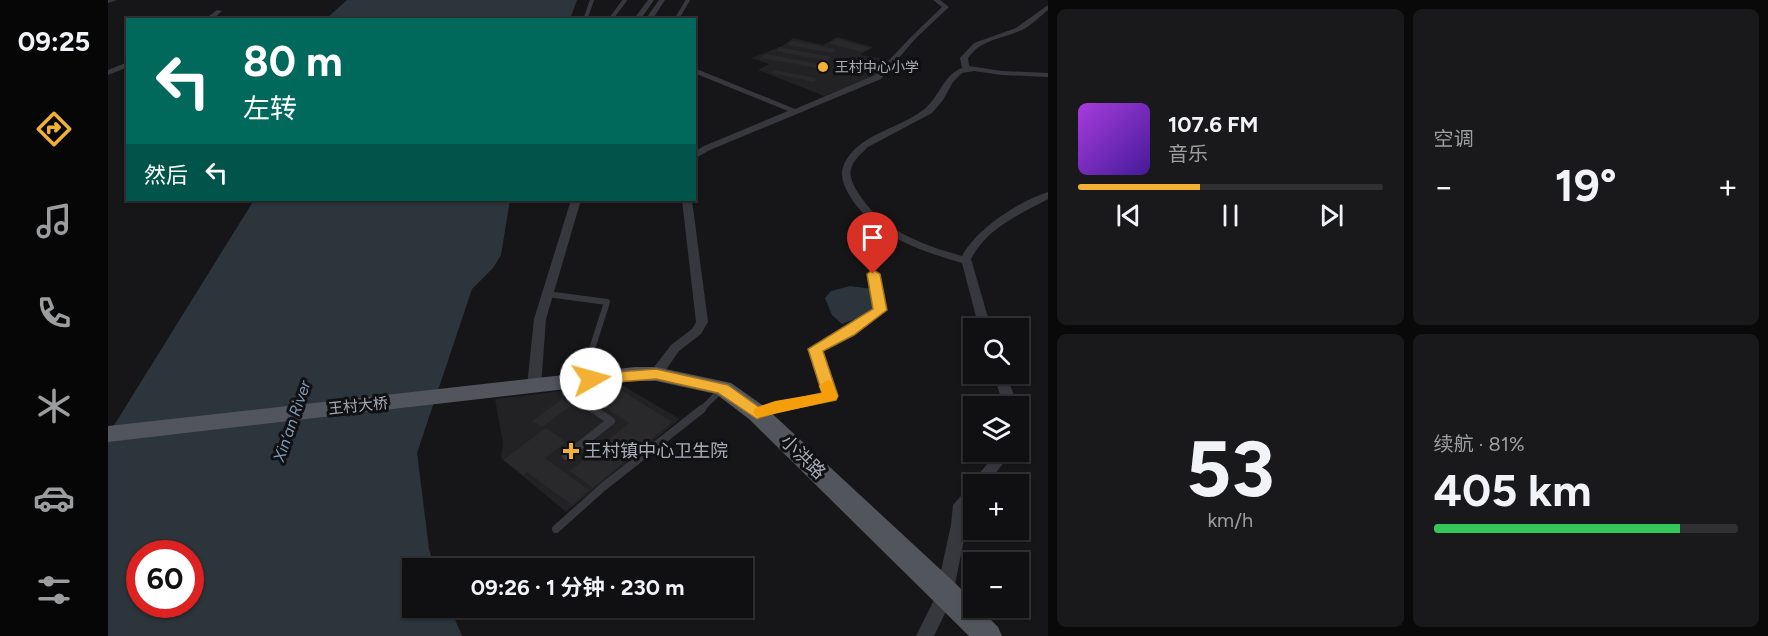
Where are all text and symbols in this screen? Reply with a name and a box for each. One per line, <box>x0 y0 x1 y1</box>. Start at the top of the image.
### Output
text: 09:25 <box>18 25 90 58</box>
text: 80 m <box>243 36 343 87</box>
icon: left <box>144 42 222 120</box>
place label: 王村中心小学 <box>835 59 919 76</box>
marker: 王村中心小学 <box>816 60 830 74</box>
text: 左转 <box>243 92 297 125</box>
icon: directions <box>33 108 75 150</box>
text: 107.6 FM <box>1168 111 1258 138</box>
text: 空调 <box>1434 127 1474 151</box>
text: 音乐 <box>1168 142 1208 166</box>
icon: left <box>200 156 233 189</box>
text: 19° <box>1555 158 1617 212</box>
text: 然后 <box>144 162 188 189</box>
text: − <box>1434 167 1454 206</box>
text: + <box>1717 167 1738 206</box>
icon: previous <box>1112 199 1145 232</box>
icon: pause <box>1214 199 1247 232</box>
icon: next <box>1315 199 1348 232</box>
icon: music <box>33 200 75 242</box>
pin <box>847 212 898 274</box>
icon: arrive <box>856 221 889 254</box>
icon: phone <box>33 292 75 334</box>
map controls <box>963 318 1029 618</box>
button: search <box>963 318 1029 384</box>
position arrow <box>559 347 623 411</box>
water label: Xin’an River <box>269 378 315 465</box>
icon: climate <box>33 385 75 427</box>
street label: 王村大桥 <box>327 394 389 418</box>
button: layers <box>963 396 1029 462</box>
text: 53 <box>1186 422 1275 516</box>
street label: 小洪路 <box>776 430 830 484</box>
text: 续航 · 81% <box>1434 432 1525 456</box>
place label: 王村镇中心卫生院 <box>584 440 728 462</box>
marker: 王村镇中心卫生院 <box>562 442 580 460</box>
text: 405 km <box>1434 463 1591 517</box>
button: + <box>963 474 1029 540</box>
icon: car <box>33 477 75 519</box>
text: km/h <box>1207 508 1253 532</box>
speed limit sign: 60 <box>126 540 204 618</box>
button: − <box>963 552 1029 618</box>
icon: filters <box>33 569 75 611</box>
text: 09:26 · 1 分钟 · 230 m <box>471 574 684 601</box>

